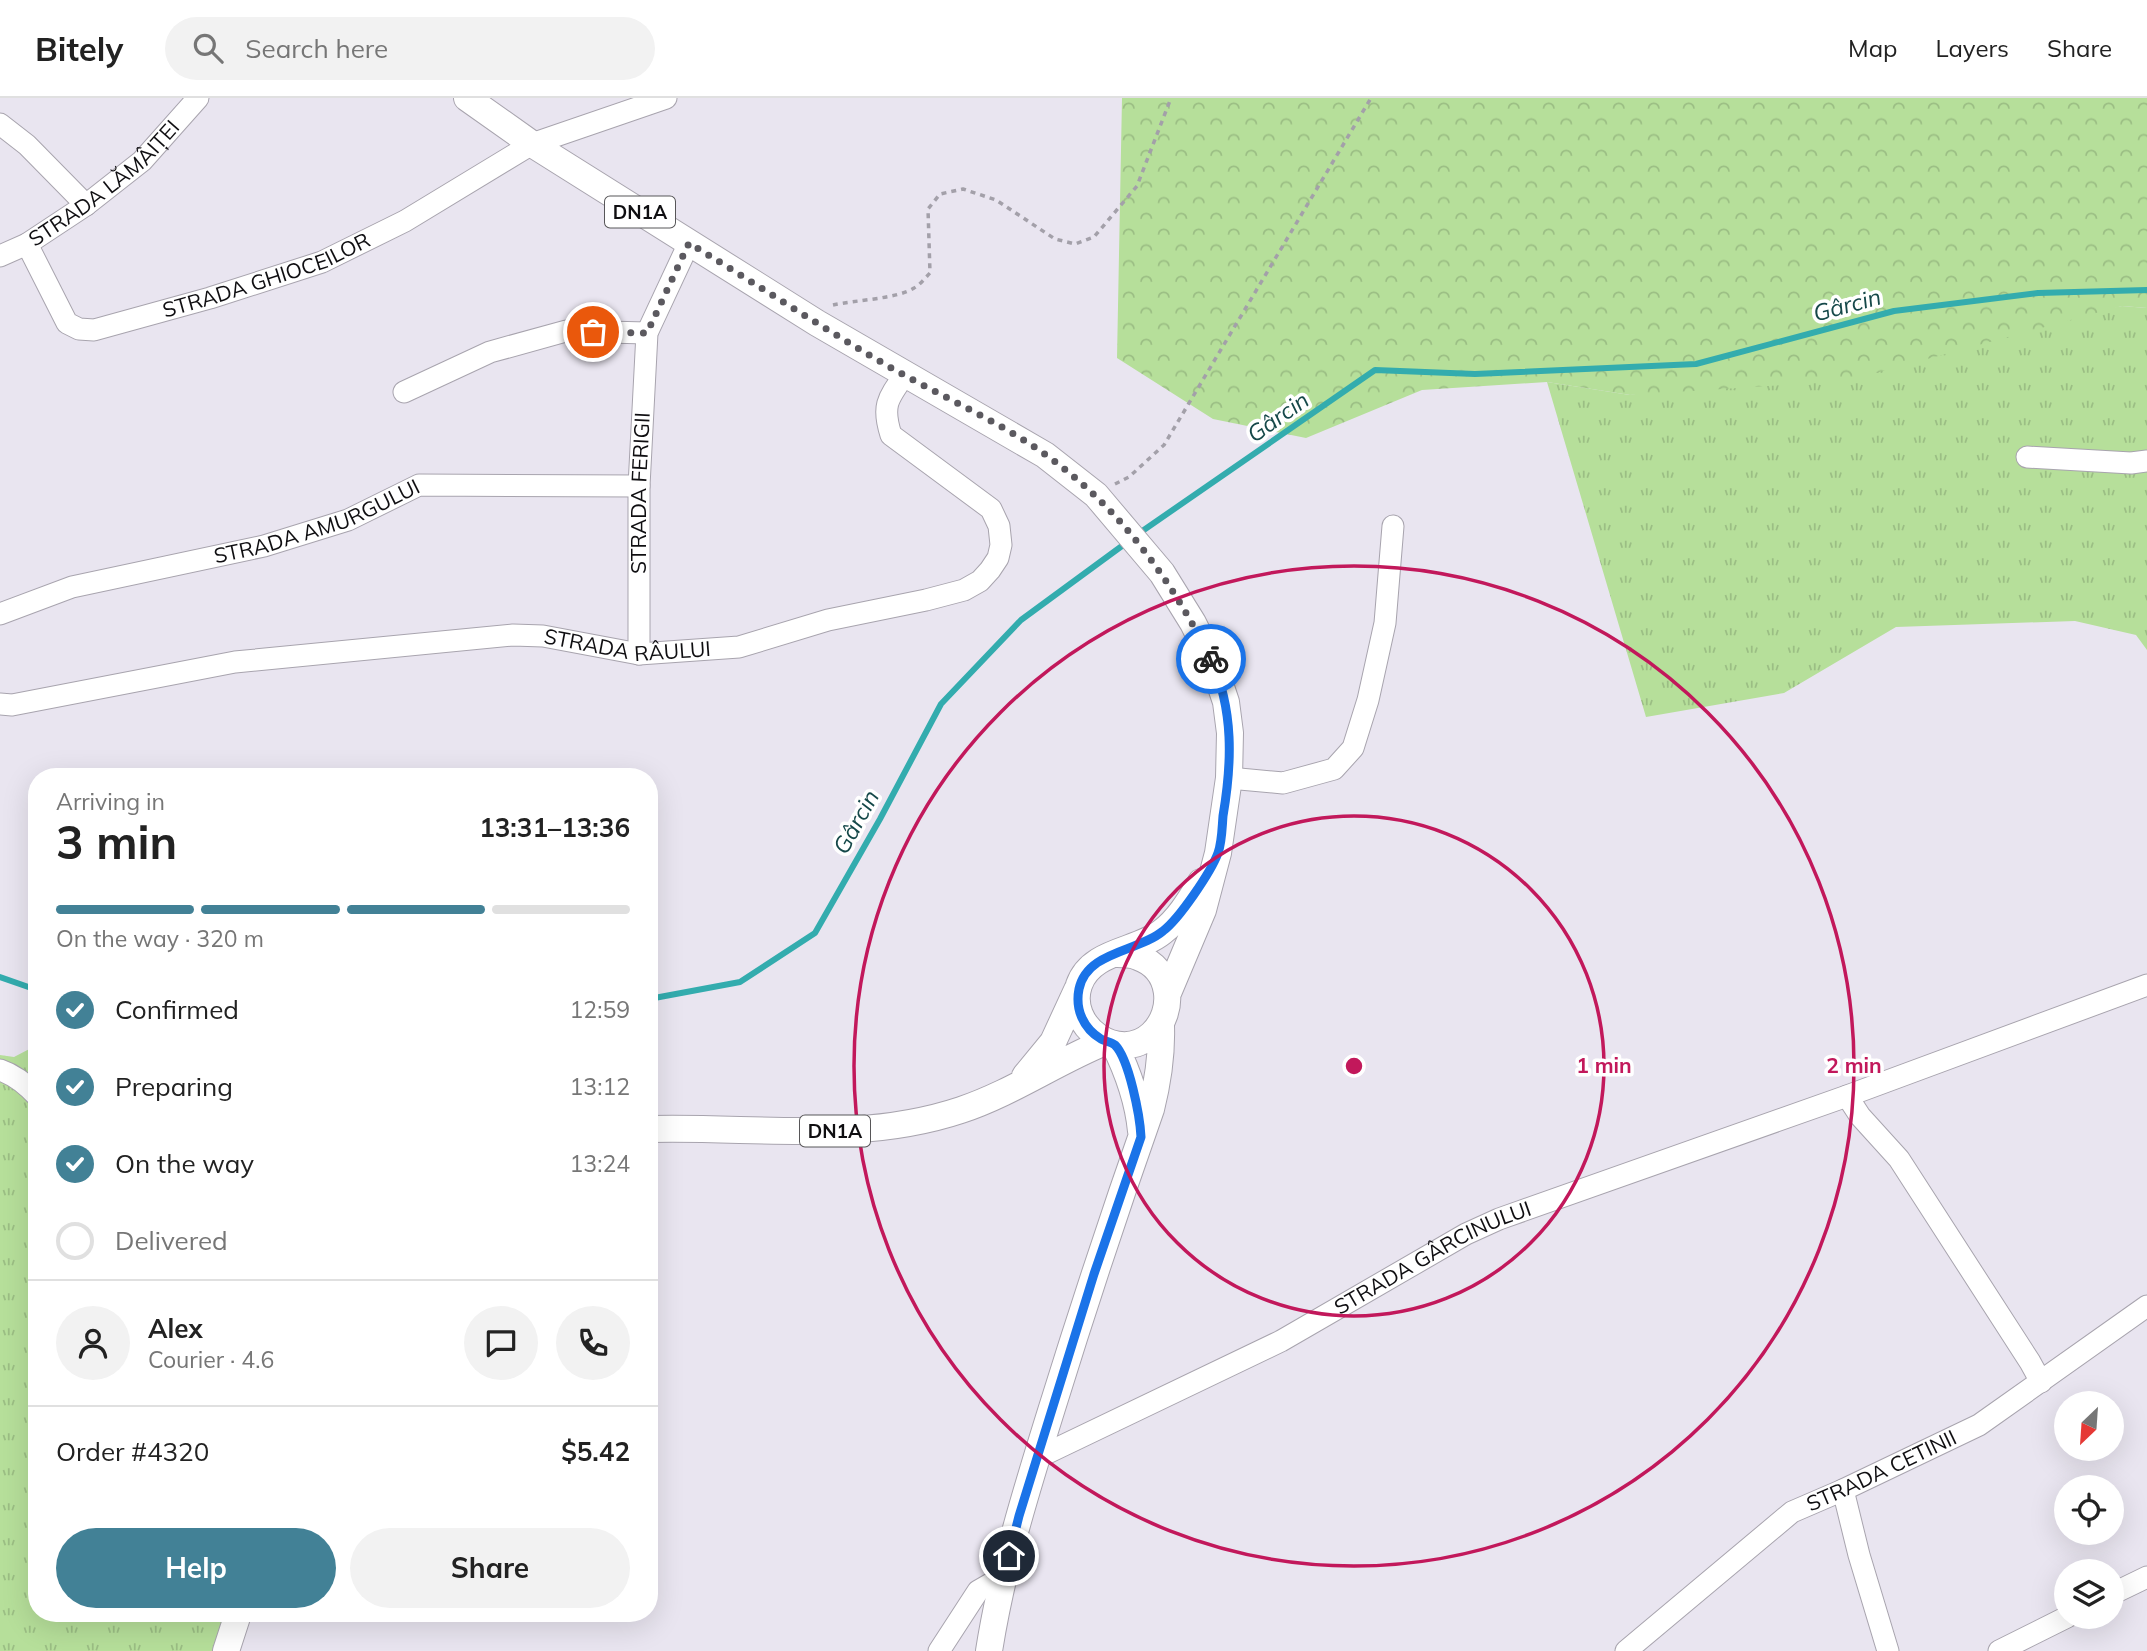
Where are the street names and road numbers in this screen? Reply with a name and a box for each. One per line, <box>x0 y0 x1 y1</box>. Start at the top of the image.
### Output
street label: STRADA LĂMÂIȚEI <box>23 114 184 251</box>
road number: DN1A <box>605 196 675 228</box>
street label: STRADA GHIOCEILOR <box>160 226 374 322</box>
street label: STRADA FERIGII <box>625 411 655 574</box>
street label: STRADA AMURGULUI <box>211 473 424 568</box>
street label: STRADA RÂULUI <box>542 622 712 666</box>
road number: DN1A <box>800 1116 870 1147</box>
street label: STRADA GÂRCINULUI <box>1329 1195 1534 1319</box>
street label: STRADA CETINII <box>1802 1424 1960 1516</box>

